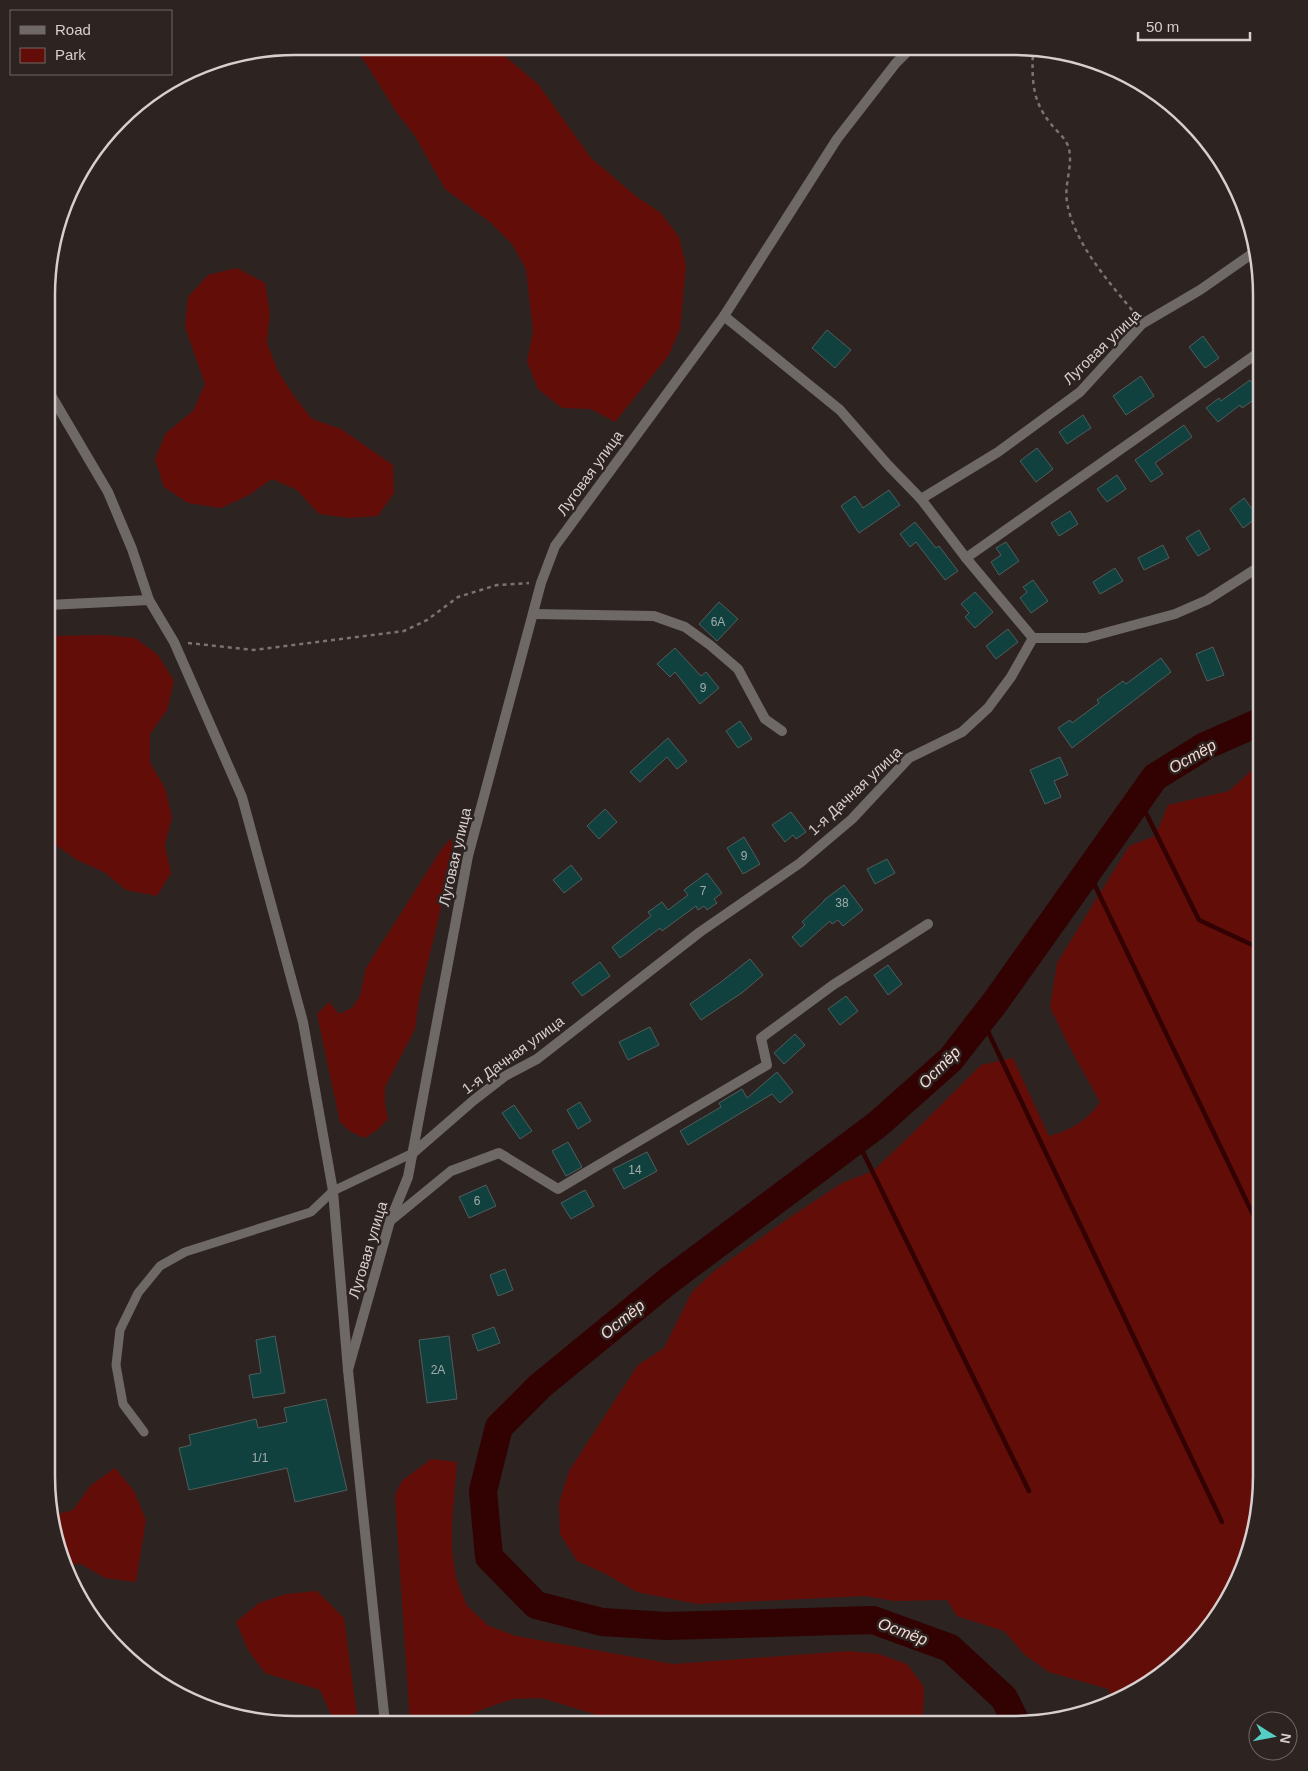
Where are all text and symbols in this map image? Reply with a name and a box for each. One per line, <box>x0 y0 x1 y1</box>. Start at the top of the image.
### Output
legend <box>10 10 172 75</box>
scale bar <box>1138 10 1250 42</box>
text: 50 m <box>1146 18 1179 35</box>
text: Road <box>55 21 91 38</box>
text: Park <box>55 46 86 63</box>
street label: Луговая улица <box>1060 305 1144 388</box>
street label: Луговая улица <box>553 426 626 518</box>
house number: 6А <box>711 615 725 629</box>
house number: 9 <box>700 681 707 695</box>
water label: Остёр <box>1166 736 1219 777</box>
street label: 1-я Дачная улица <box>804 742 905 838</box>
street label: Луговая улица <box>435 805 474 908</box>
house number: 9 <box>741 849 748 863</box>
house number: 7 <box>700 884 707 898</box>
house number: 38 <box>835 896 849 910</box>
street label: 1-я Дачная улица <box>458 1012 567 1097</box>
water label: Остёр <box>915 1043 964 1092</box>
house number: 14 <box>628 1163 642 1177</box>
house number: 6 <box>474 1194 481 1208</box>
street label: Луговая улица <box>345 1199 391 1300</box>
water label: Остёр <box>597 1296 648 1342</box>
house number: 2А <box>431 1363 445 1377</box>
house number: 1/1 <box>252 1451 269 1465</box>
water label: Остёр <box>876 1615 930 1648</box>
north arrow <box>1248 1711 1298 1761</box>
text: N <box>1277 1732 1295 1745</box>

